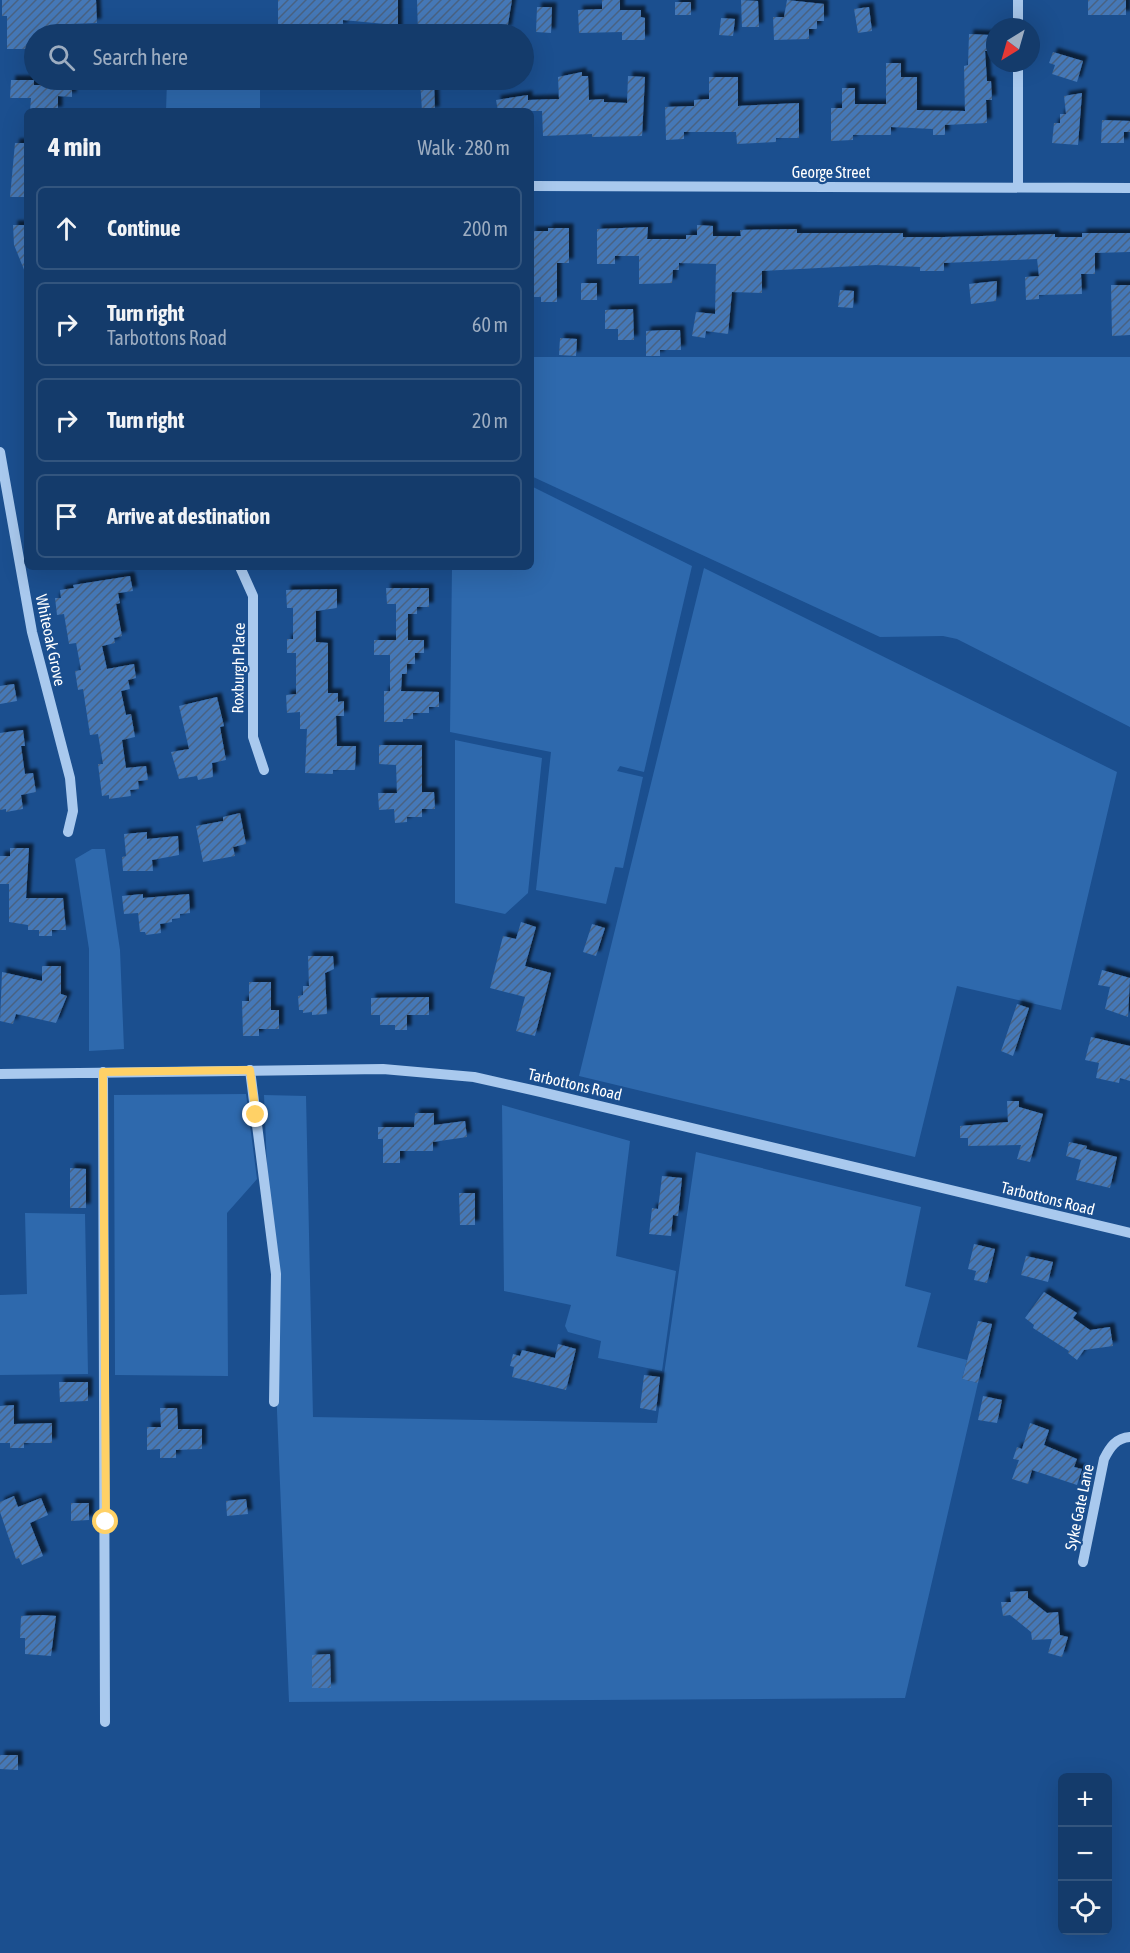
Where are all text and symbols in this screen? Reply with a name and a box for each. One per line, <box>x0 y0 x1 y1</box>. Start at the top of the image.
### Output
north arrow <box>986 18 1040 72</box>
search box <box>24 24 534 90</box>
icon: search <box>45 41 78 74</box>
text: Search here <box>93 44 188 70</box>
text: 4 min <box>48 132 101 162</box>
text: Walk · 280 m <box>418 136 510 159</box>
street label: George Street <box>792 163 871 182</box>
icon: ahead <box>50 212 83 245</box>
text: Continue <box>107 215 181 241</box>
text: 200 m <box>463 217 508 240</box>
text: Turn right <box>107 300 184 326</box>
icon: right <box>50 308 83 341</box>
text: 60 m <box>472 313 508 336</box>
text: Tarbottons Road <box>107 326 227 349</box>
icon: right <box>50 404 83 437</box>
text: Turn right <box>107 407 184 433</box>
text: 20 m <box>472 409 508 432</box>
icon: arrive <box>50 500 83 533</box>
text: Arrive at destination <box>107 503 270 529</box>
street label: Whiteoak Grove <box>33 593 69 687</box>
street label: Roxburgh Place <box>228 622 249 714</box>
street label: Tarbottons Road <box>526 1064 624 1104</box>
route end <box>242 1101 268 1127</box>
street label: Tarbottons Road <box>999 1178 1097 1218</box>
street label: Syke Gate Lane <box>1061 1462 1098 1552</box>
route start <box>92 1508 118 1534</box>
map controls <box>1058 1773 1112 1935</box>
button: + <box>1058 1773 1112 1827</box>
button: − <box>1058 1827 1112 1881</box>
button: locate <box>1058 1881 1112 1935</box>

